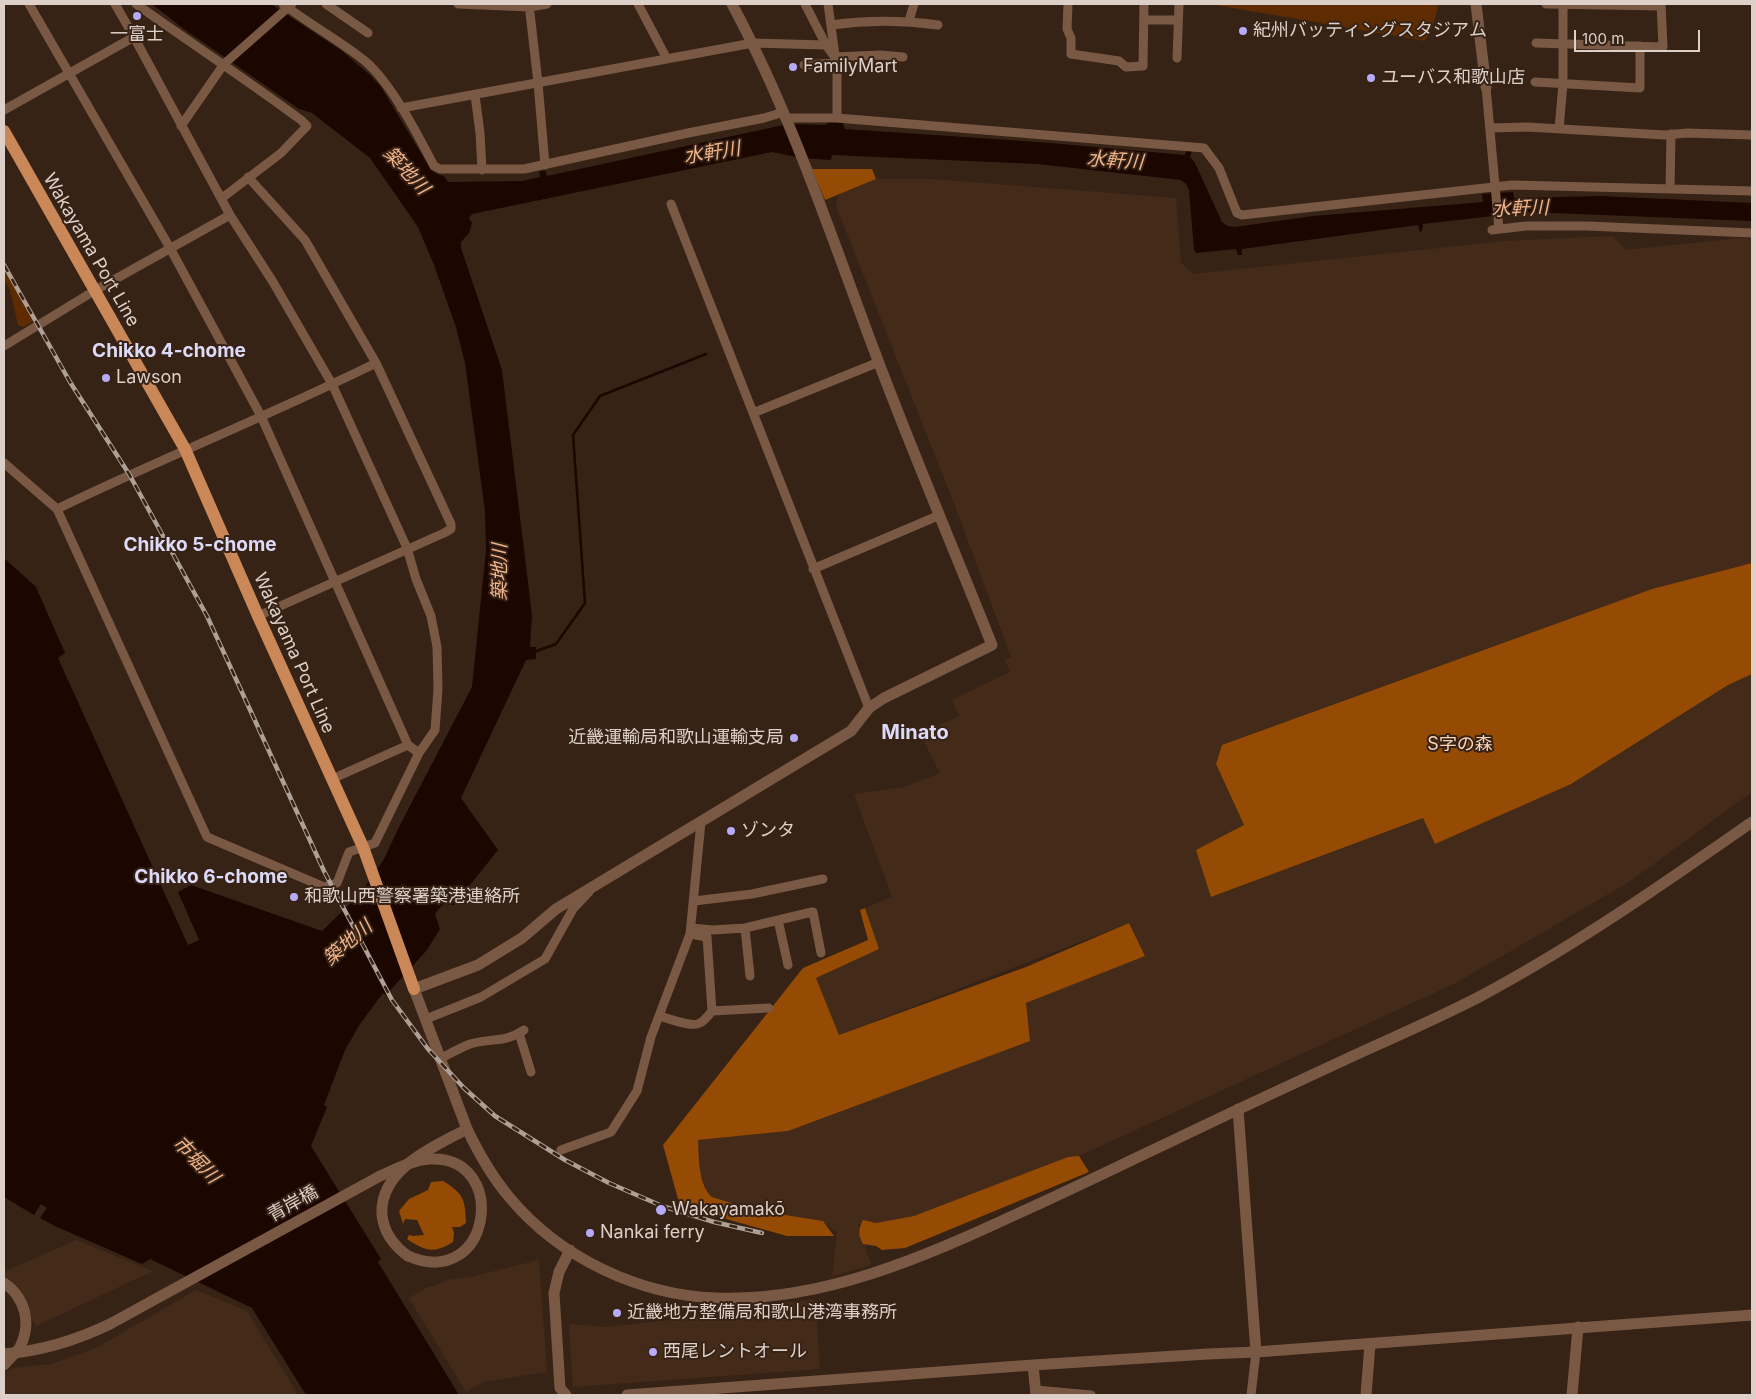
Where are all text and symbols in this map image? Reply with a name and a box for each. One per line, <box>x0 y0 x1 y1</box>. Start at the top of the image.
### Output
marker: 一富士 <box>131 10 143 22</box>
place label: 紀州バッティングスタジアム <box>1253 20 1487 42</box>
scale bar <box>1576 20 1702 52</box>
place label: 一富士 <box>110 24 164 46</box>
marker: 紀州バッティングスタジアム <box>1237 25 1249 37</box>
text: 100 m <box>1582 29 1624 48</box>
place label: FamilyMart <box>803 56 897 78</box>
marker: FamilyMart <box>787 61 799 73</box>
place label: ユーバス和歌山店 <box>1381 67 1525 89</box>
marker: ユーバス和歌山店 <box>1365 72 1377 84</box>
water label: 水軒川 <box>682 137 742 169</box>
water label: 築地川 <box>378 142 434 200</box>
water label: 水軒川 <box>1086 148 1144 174</box>
street label: Wakayama Port Line <box>38 169 144 331</box>
water label: 水軒川 <box>1491 197 1549 221</box>
district label: Chikko 4-chome <box>92 340 246 362</box>
place label: Lawson <box>116 367 182 389</box>
marker: Lawson <box>100 372 112 384</box>
district label: Chikko 5-chome <box>123 534 277 556</box>
water label: 築地川 <box>489 544 511 600</box>
street label: Wakayama Port Line <box>249 569 339 737</box>
district label: Minato <box>881 721 949 745</box>
place label: 近畿運輸局和歌山運輸支局 <box>568 727 784 749</box>
marker: 近畿運輸局和歌山運輸支局 <box>788 732 800 744</box>
park label: S字の森 <box>1427 734 1493 756</box>
place label: ゾンタ <box>741 820 795 842</box>
marker: ゾンタ <box>725 825 737 837</box>
district label: Chikko 6-chome <box>134 866 288 888</box>
place label: 和歌山西警察署築港連絡所 <box>304 886 520 908</box>
marker: 和歌山西警察署築港連絡所 <box>288 891 300 903</box>
water label: 築地川 <box>319 916 377 970</box>
water label: 市堀川 <box>168 1132 224 1188</box>
street label: 青岸橋 <box>264 1181 322 1227</box>
place label: Wakayamakō <box>672 1199 785 1221</box>
marker: Wakayamakō <box>654 1203 668 1217</box>
place label: Nankai ferry <box>600 1222 705 1244</box>
marker: Nankai ferry <box>584 1227 596 1239</box>
place label: 近畿地方整備局和歌山港湾事務所 <box>627 1302 897 1324</box>
marker: 近畿地方整備局和歌山港湾事務所 <box>611 1307 623 1319</box>
place label: 西尾レントオール <box>663 1341 807 1363</box>
marker: 西尾レントオール <box>647 1346 659 1358</box>

